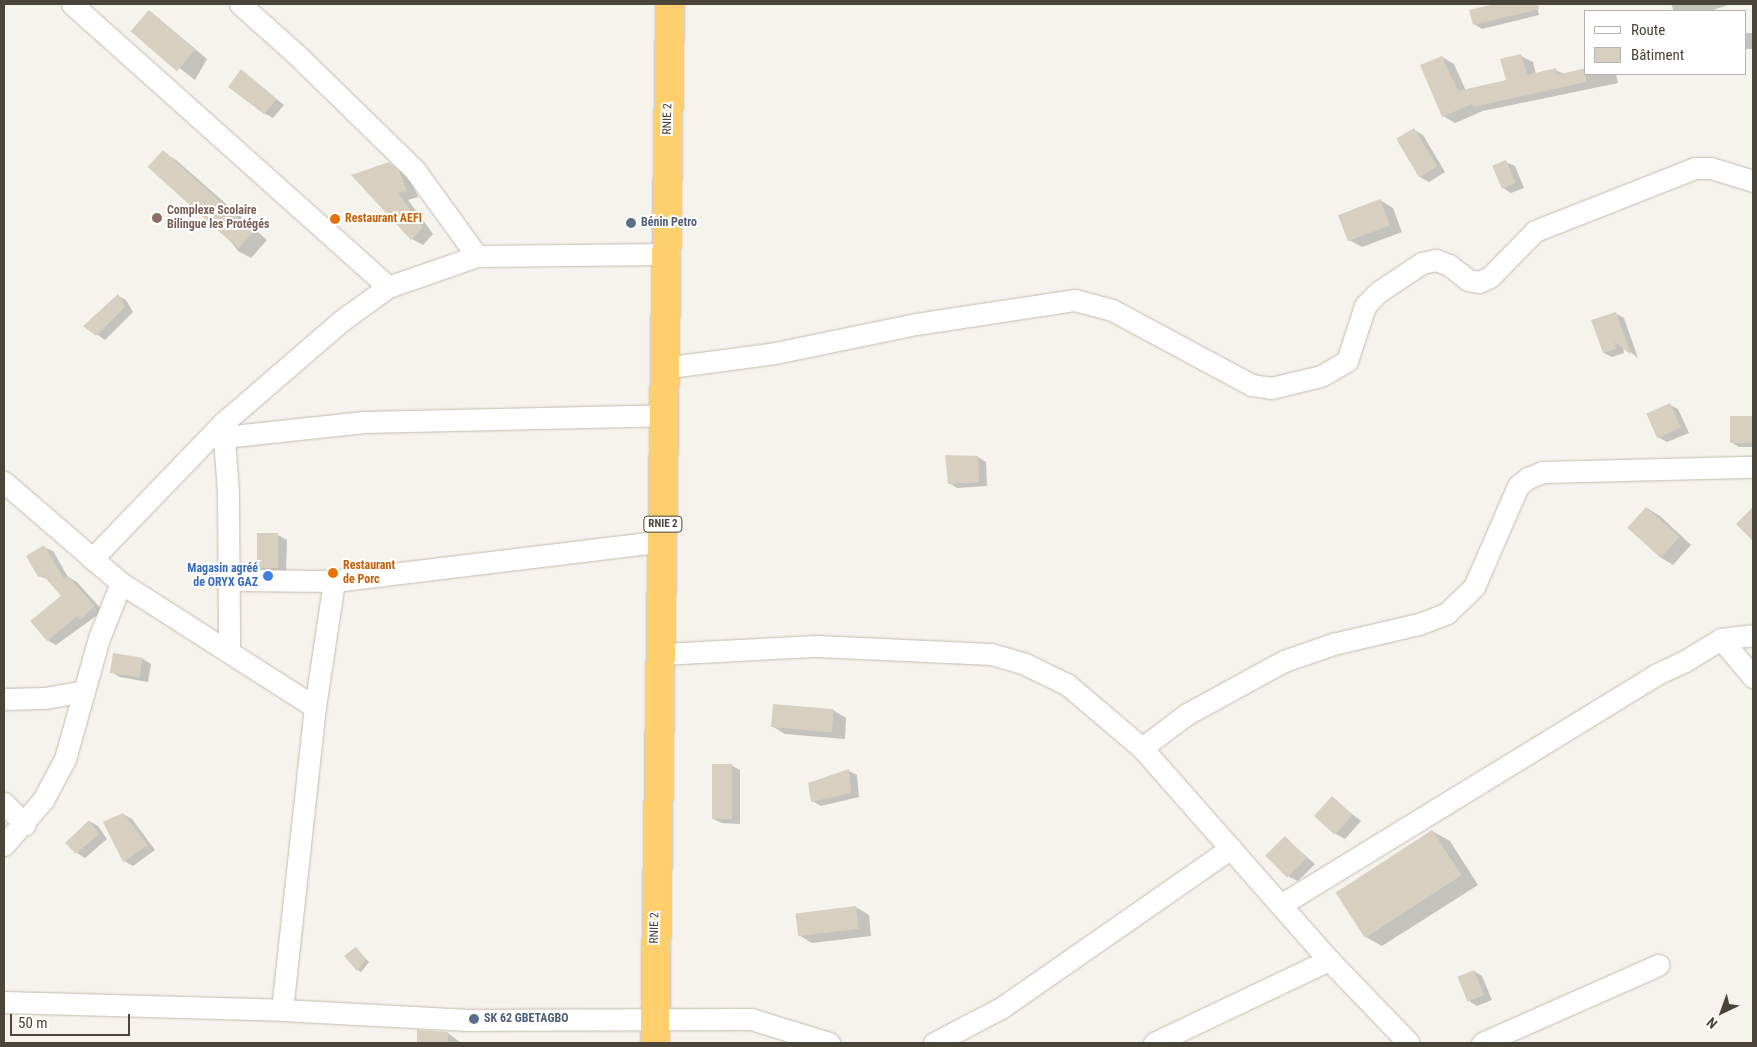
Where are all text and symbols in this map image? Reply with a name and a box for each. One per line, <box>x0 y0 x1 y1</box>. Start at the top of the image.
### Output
legend <box>1584 10 1747 75</box>
text: Route <box>1631 21 1665 39</box>
text: Bâtiment <box>1631 46 1684 64</box>
street label: RNIE 2 <box>661 103 675 135</box>
place label: Complexe Scolaire Bilingue les Protégés <box>167 204 269 232</box>
marker: Complexe Scolaire Bilingue les Protégés <box>151 212 163 224</box>
place label: Restaurant AEFI <box>345 212 422 226</box>
marker: Restaurant AEFI <box>329 213 341 225</box>
place label: Bénin Petro <box>641 216 697 230</box>
marker: Bénin Petro <box>625 217 637 229</box>
road number: RNIE 2 <box>643 516 683 532</box>
place label: Restaurant de Porc <box>343 559 395 587</box>
place label: Magasin agréé de ORYX GAZ <box>187 562 258 590</box>
marker: Restaurant de Porc <box>327 567 339 579</box>
marker: Magasin agréé de ORYX GAZ <box>262 570 274 582</box>
street label: RNIE 2 <box>648 912 662 944</box>
north arrow <box>1697 987 1747 1037</box>
scale bar <box>12 1004 132 1036</box>
place label: SK 62 GBETAGBO <box>484 1012 568 1026</box>
marker: SK 62 GBETAGBO <box>468 1013 480 1025</box>
text: 50 m <box>18 1014 48 1032</box>
text: N <box>1703 1014 1721 1032</box>

